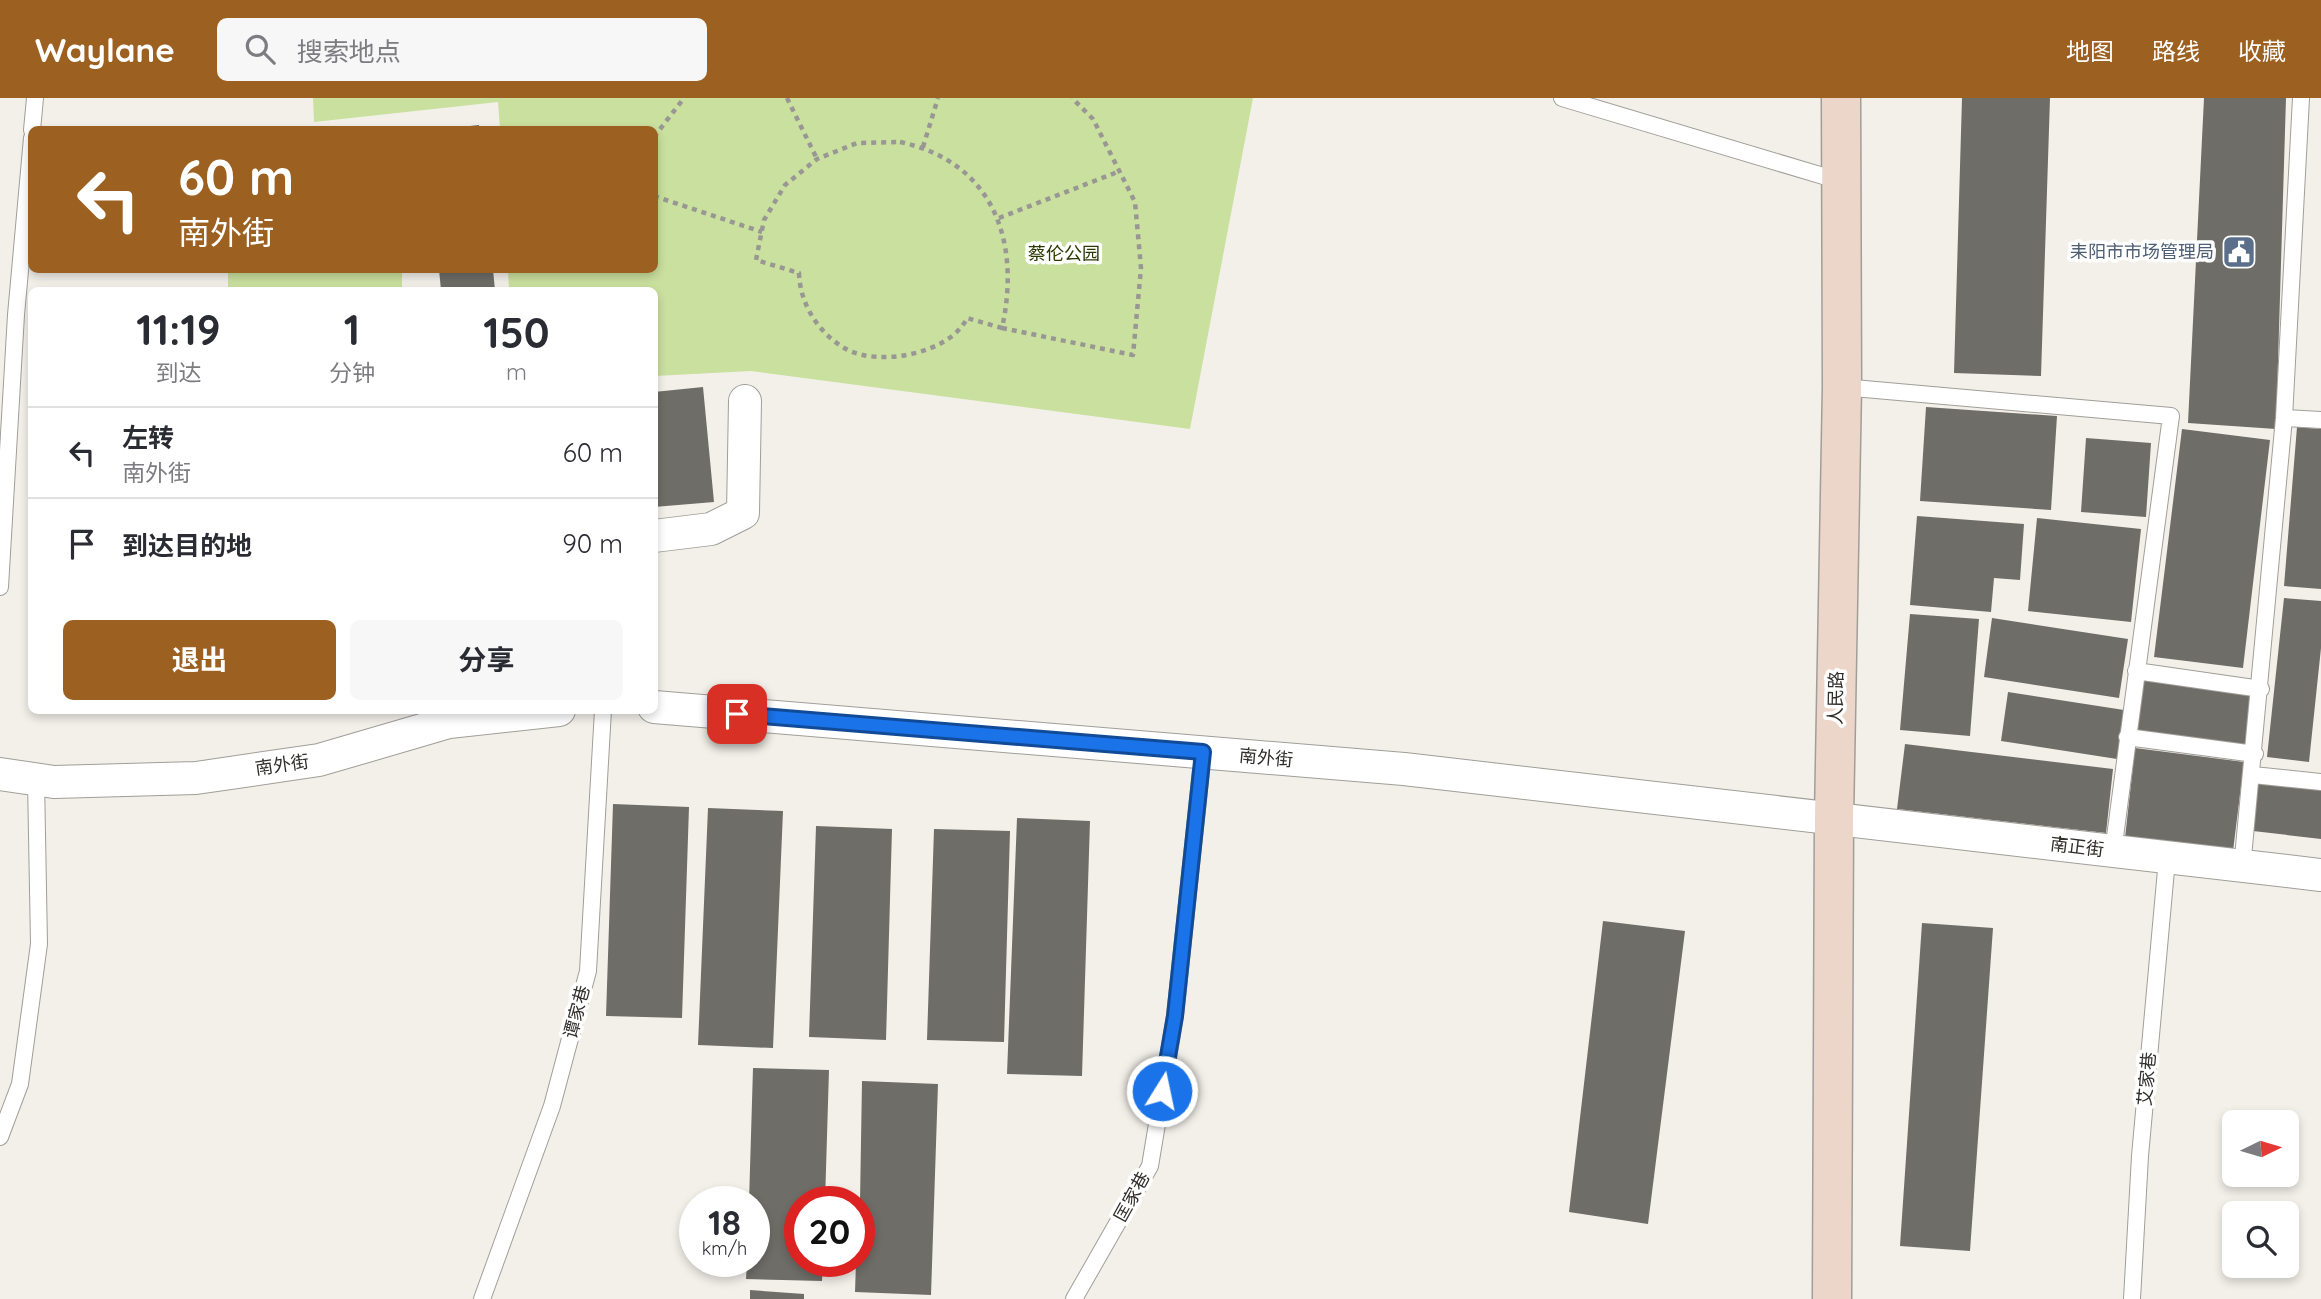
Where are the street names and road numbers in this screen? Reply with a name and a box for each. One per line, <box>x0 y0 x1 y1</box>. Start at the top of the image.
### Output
street label: 人民路 <box>1824 671 1847 725</box>
street label: 南外街 <box>1238 744 1294 771</box>
street label: 南外街 <box>254 749 310 780</box>
street label: 南正街 <box>2049 832 2105 861</box>
street label: 谭家巷 <box>558 983 595 1041</box>
street label: 艾家巷 <box>2133 1051 2160 1107</box>
street label: 匡家巷 <box>1108 1168 1155 1226</box>

